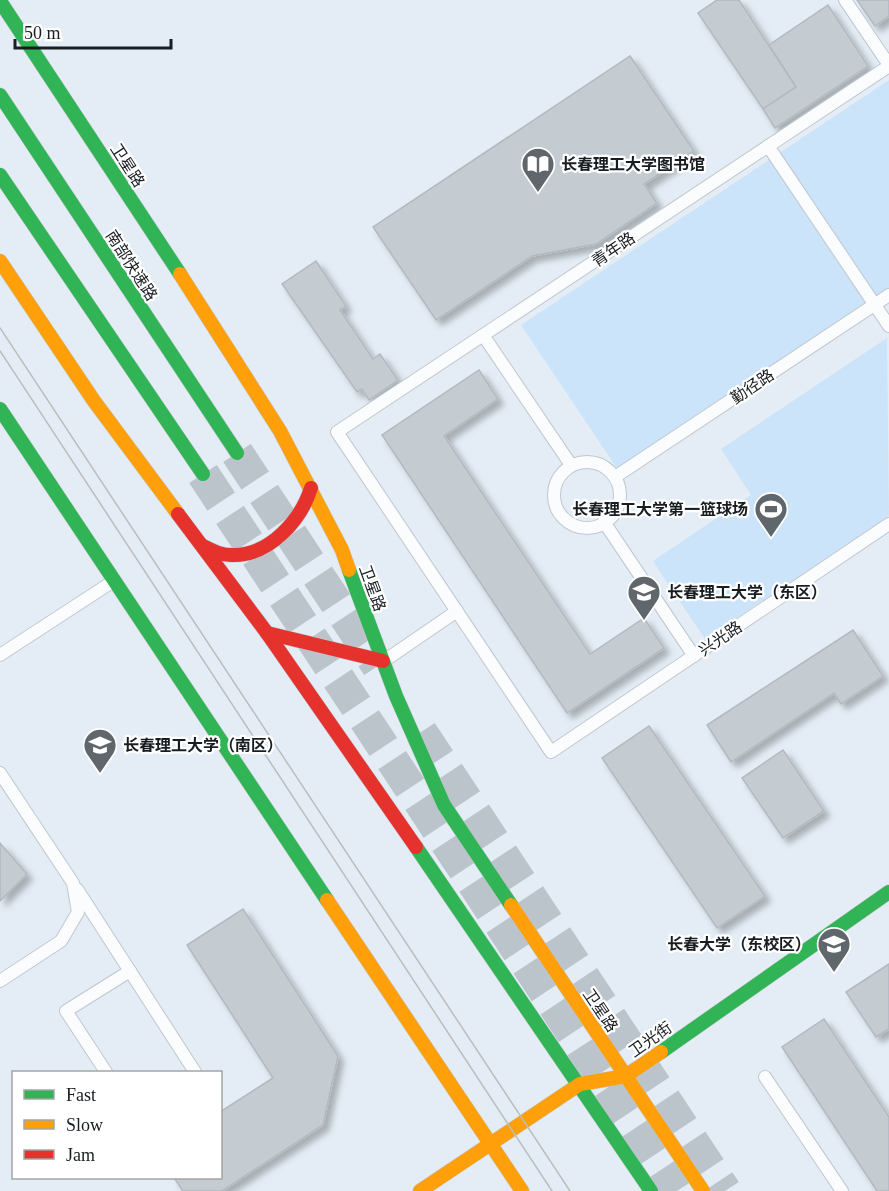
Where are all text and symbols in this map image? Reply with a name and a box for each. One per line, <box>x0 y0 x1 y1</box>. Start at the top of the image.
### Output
scale bar <box>15 12 171 50</box>
text: 50 m <box>24 23 61 43</box>
street label: 卫星路 <box>107 141 148 190</box>
library icon: 长春理工大学图书馆 <box>520 146 556 193</box>
place label: 长春理工大学图书馆 <box>561 156 705 173</box>
street label: 南部快速路 <box>103 227 160 303</box>
street label: 青年路 <box>589 229 638 270</box>
street label: 勤径路 <box>728 366 777 407</box>
sports icon: 长春理工大学第一篮球场 <box>753 491 789 538</box>
place label: 长春理工大学第一篮球场 <box>572 501 748 518</box>
street label: 卫星路 <box>356 563 389 614</box>
school or university icon: 长春理工大学（东区） <box>626 574 662 621</box>
place label: 长春理工大学（东区） <box>667 584 827 601</box>
street label: 兴光路 <box>696 618 745 659</box>
school or university icon: 长春理工大学（南区） <box>82 727 118 774</box>
place label: 长春理工大学（南区） <box>123 737 283 754</box>
school or university icon: 长春大学（东校区） <box>816 926 852 973</box>
place label: 长春大学（东校区） <box>667 935 811 953</box>
street label: 卫星路 <box>580 986 621 1035</box>
street label: 卫光街 <box>626 1019 675 1060</box>
legend <box>12 1071 222 1179</box>
text: Fast <box>66 1085 96 1105</box>
text: Slow <box>66 1115 103 1135</box>
text: Jam <box>66 1145 95 1165</box>

